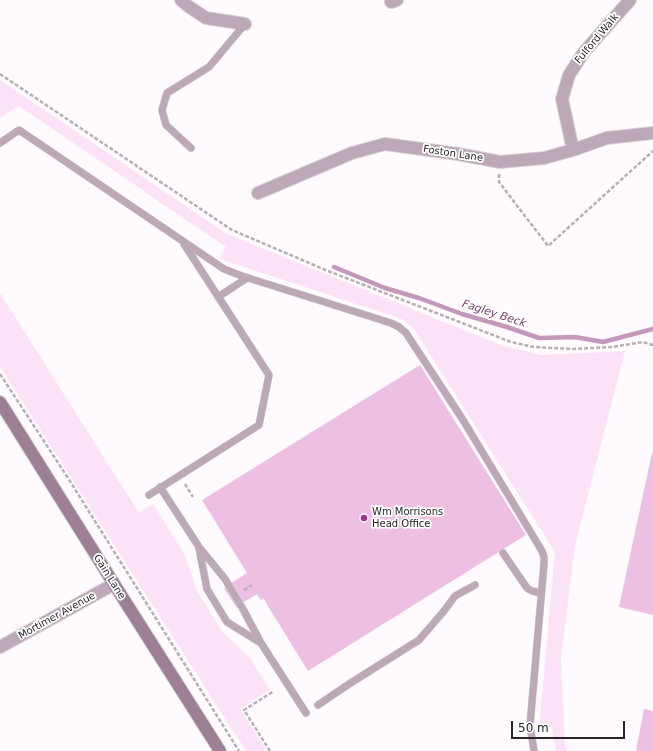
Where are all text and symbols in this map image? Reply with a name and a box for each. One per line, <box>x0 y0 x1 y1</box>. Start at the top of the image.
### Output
street label: Fulford Walk <box>573 12 621 66</box>
street label: Foston Lane <box>422 143 484 165</box>
water label: Fagley Beck <box>460 297 528 331</box>
place label: Wm Morrisons Head Office <box>372 506 443 530</box>
marker: Wm Morrisons Head Office <box>359 513 369 523</box>
street label: Gain Lane <box>91 552 127 602</box>
street label: Mortimer Avenue <box>17 590 97 642</box>
scale bar <box>513 713 627 739</box>
text: 50 m <box>518 721 549 735</box>

